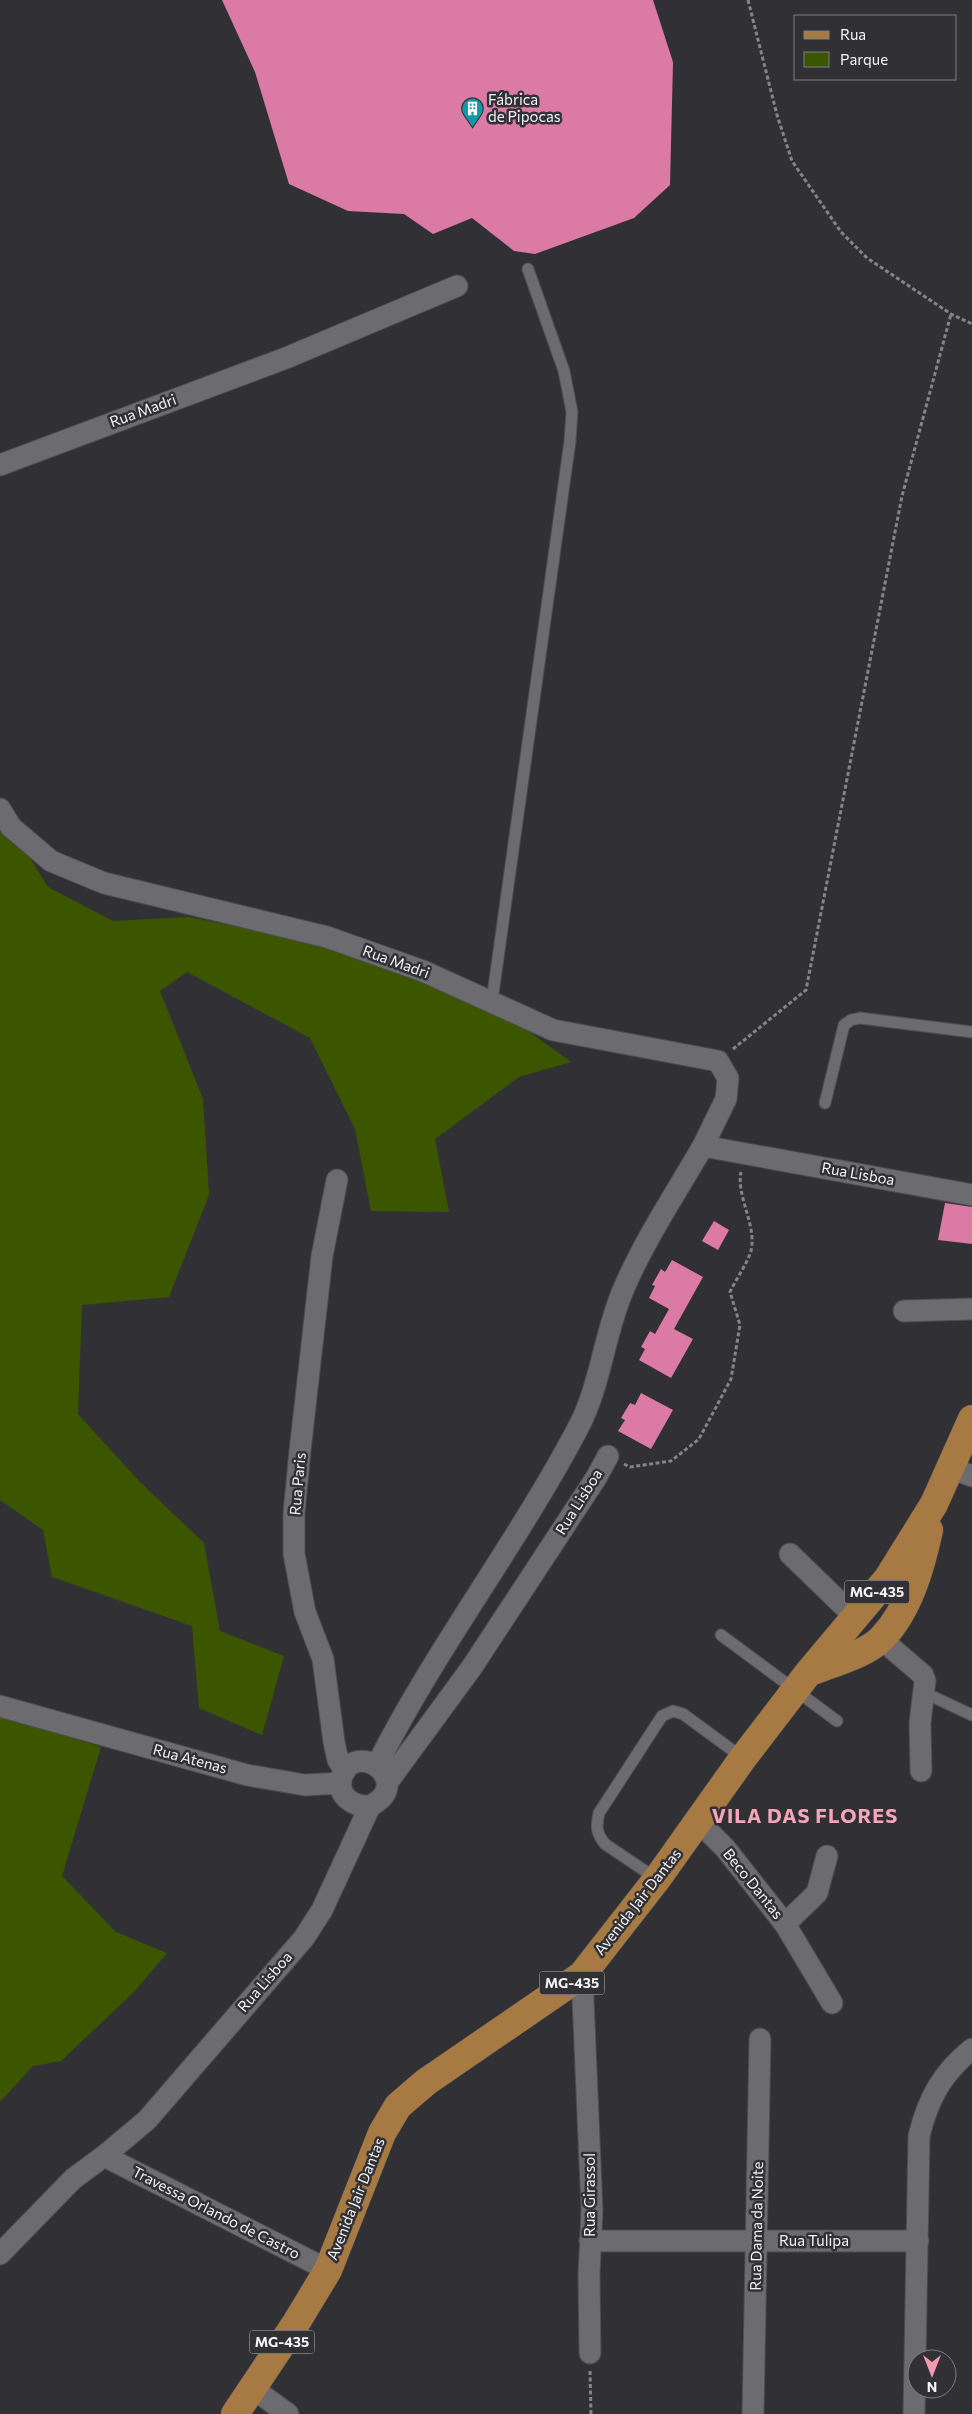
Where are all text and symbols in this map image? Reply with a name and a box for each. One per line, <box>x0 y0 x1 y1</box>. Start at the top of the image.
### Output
legend <box>794 15 957 80</box>
text: Rua <box>840 25 866 43</box>
text: Parque <box>840 50 888 68</box>
place label: Fábrica de Pipocas <box>488 90 561 125</box>
building icon: Fábrica de Pipocas <box>460 97 484 128</box>
street label: Rua Madri <box>107 390 178 430</box>
street label: Rua Madri <box>361 941 432 981</box>
street label: Rua Lisboa <box>820 1158 896 1188</box>
street label: Rua Paris <box>285 1452 309 1516</box>
street label: Rua Lisboa <box>551 1465 605 1538</box>
road number: MG-435 <box>844 1580 910 1604</box>
street label: Rua Atenas <box>151 1740 229 1777</box>
district label: VILA DAS FLORES <box>712 1803 898 1827</box>
street label: Avenida Jair Dantas <box>590 1844 684 1958</box>
street label: Beco Dantas <box>720 1845 788 1922</box>
street label: Rua Lisboa <box>233 1948 295 2015</box>
road number: MG-435 <box>540 1972 604 1995</box>
street label: Avenida Jair Dantas <box>322 2135 388 2262</box>
street label: Rua Girassol <box>580 2153 598 2237</box>
street label: Rua Dama da Noite <box>746 2161 766 2291</box>
street label: Travessa Orlando de Castro <box>130 2162 303 2262</box>
street label: Rua Tulipa <box>779 2231 849 2249</box>
road number: MG-435 <box>250 2330 314 2354</box>
north arrow <box>907 2349 957 2399</box>
text: N <box>927 2379 937 2396</box>

